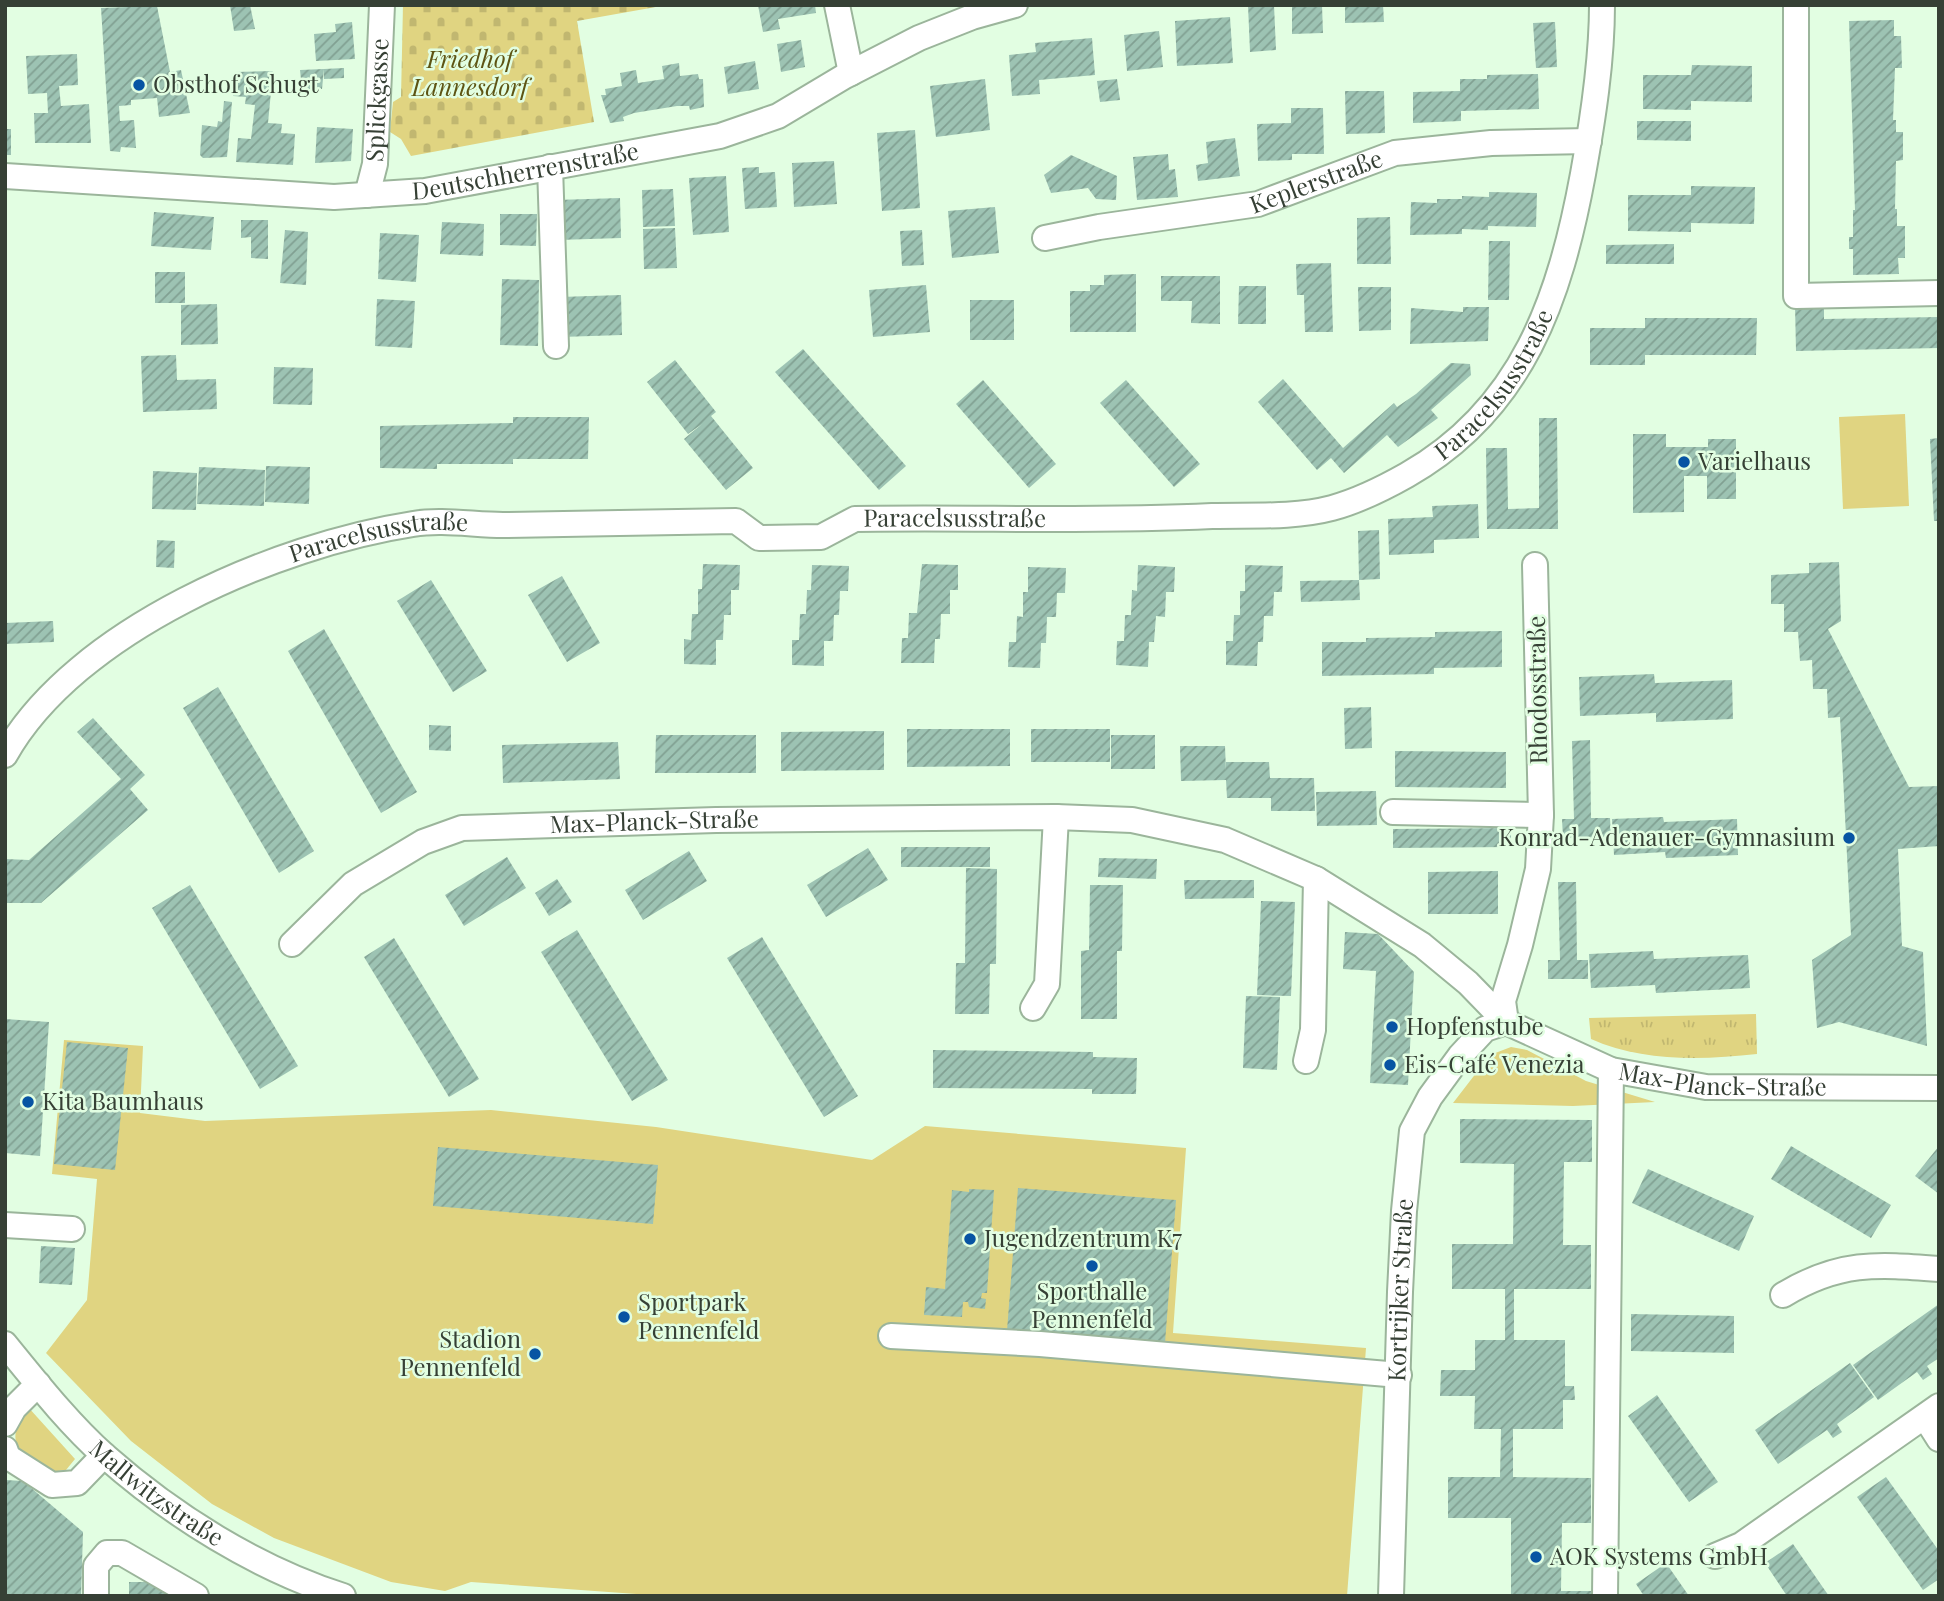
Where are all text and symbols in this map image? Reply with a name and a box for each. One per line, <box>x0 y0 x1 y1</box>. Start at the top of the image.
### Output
street label: Splickgasse <box>357 37 395 163</box>
park label: Friedhof Lannesdorf <box>411 42 533 102</box>
place label: Obsthof Schugt <box>153 67 319 99</box>
marker: Obsthof Schugt <box>131 77 147 93</box>
street label: Deutschherrenstraße <box>411 133 641 206</box>
street label: Keplerstraße <box>1245 141 1387 220</box>
street label: Paracelsusstraße <box>1427 304 1559 466</box>
place label: Varielhaus <box>1697 444 1811 476</box>
marker: Varielhaus <box>1676 454 1692 470</box>
street label: Paracelsusstraße <box>863 500 1046 533</box>
street label: Paracelsusstraße <box>284 504 469 569</box>
street label: Rhodosstraße <box>1519 615 1553 765</box>
street label: Max-Planck-Straße <box>549 802 759 839</box>
place label: Konrad-Adenauer-Gymnasium <box>1499 820 1835 852</box>
marker: Konrad-Adenauer-Gymnasium <box>1841 830 1857 846</box>
place label: Hopfenstube <box>1406 1009 1544 1041</box>
marker: Hopfenstube <box>1384 1019 1400 1035</box>
place label: Eis-Café Venezia <box>1404 1047 1584 1079</box>
street label: Max-Planck-Straße <box>1616 1054 1827 1102</box>
marker: Eis-Café Venezia <box>1382 1057 1398 1073</box>
place label: Kita Baumhaus <box>42 1084 204 1116</box>
marker: Kita Baumhaus <box>20 1094 36 1110</box>
street label: Kortrijker Straße <box>1379 1197 1419 1382</box>
place label: Jugendzentrum K7 <box>983 1221 1182 1253</box>
marker: Jugendzentrum K7 <box>962 1231 978 1247</box>
marker: Sporthalle Pennenfeld <box>1084 1258 1100 1274</box>
place label: Sporthalle Pennenfeld <box>1031 1274 1153 1334</box>
place label: Sportpark Pennenfeld <box>638 1285 759 1345</box>
marker: Sportpark Pennenfeld <box>616 1309 632 1325</box>
place label: Stadion Pennenfeld <box>400 1322 521 1382</box>
marker: Stadion Pennenfeld <box>527 1346 543 1362</box>
street label: Mallwitzstraße <box>84 1432 230 1552</box>
place label: AOK Systems GmbH <box>1549 1539 1768 1571</box>
marker: AOK Systems GmbH <box>1528 1549 1544 1565</box>

